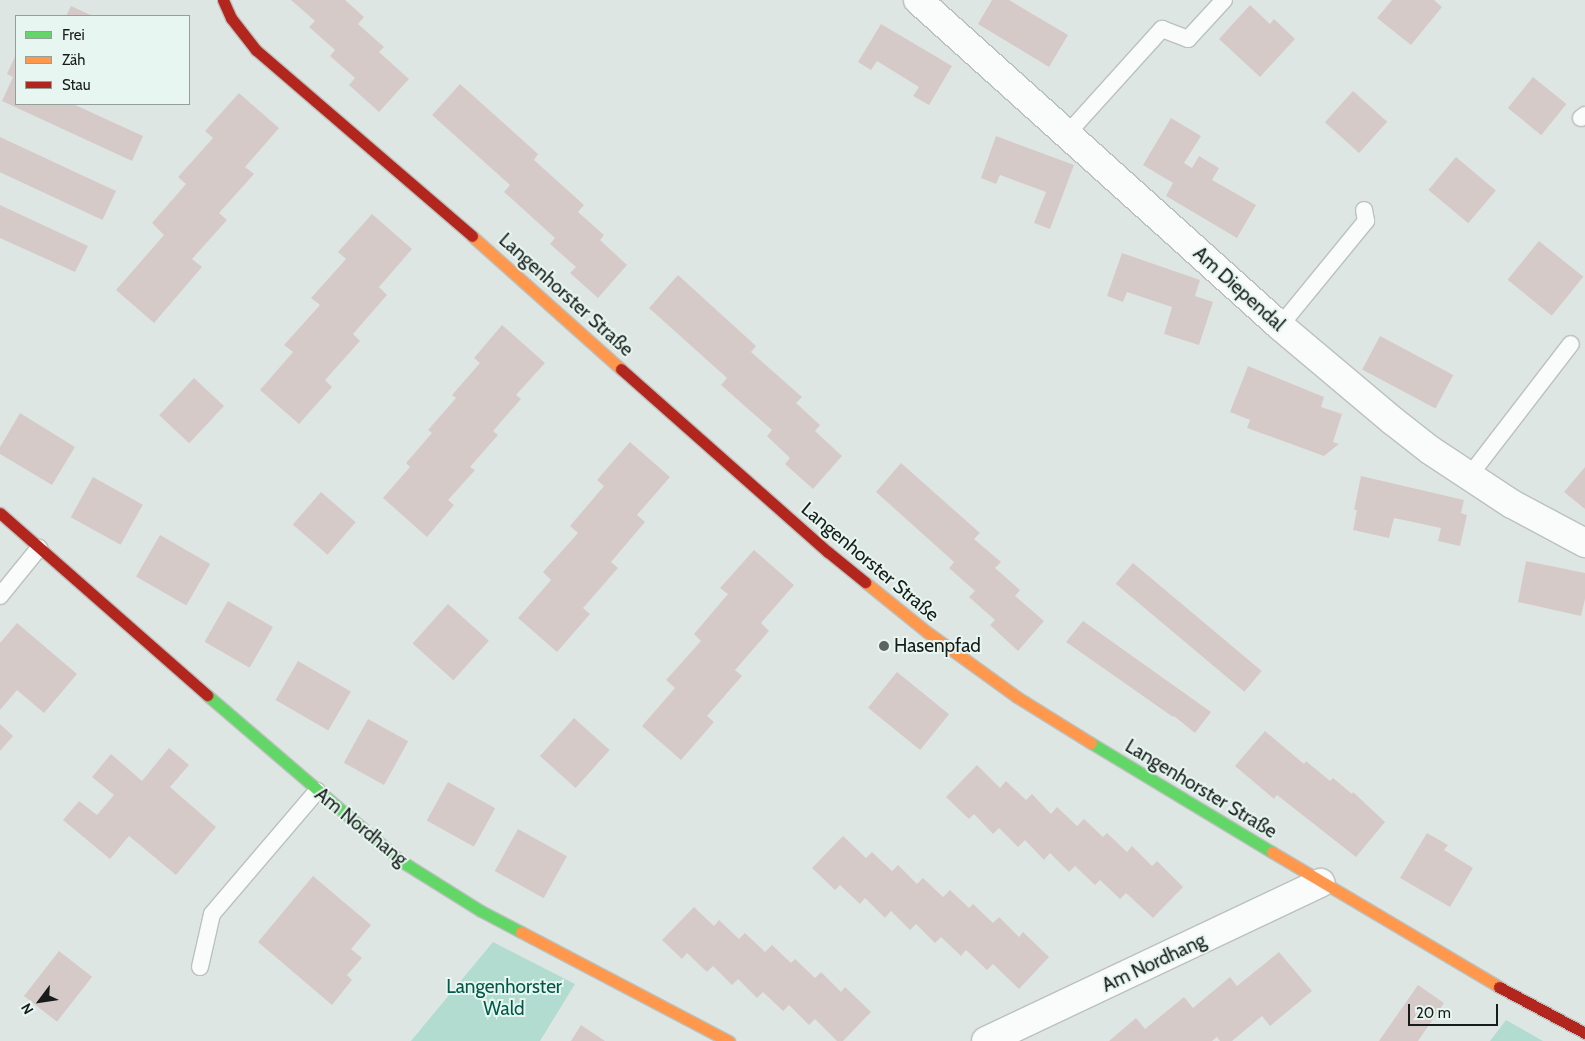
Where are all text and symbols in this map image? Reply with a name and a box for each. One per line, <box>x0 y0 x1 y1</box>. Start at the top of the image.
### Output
legend <box>15 15 190 105</box>
text: Frei <box>62 26 85 44</box>
text: Zäh <box>62 51 85 69</box>
text: Stau <box>62 76 91 94</box>
street label: Langenhorster Straße <box>494 229 638 361</box>
street label: Am Diependal <box>1189 242 1289 336</box>
street label: Langenhorster Straße <box>796 498 944 626</box>
place label: Hasenpfad <box>894 635 981 657</box>
marker: Hasenpfad <box>878 640 890 652</box>
street label: Langenhorster Straße <box>1121 735 1281 843</box>
street label: Am Nordhang <box>310 783 412 871</box>
street label: Am Nordhang <box>1098 929 1210 997</box>
north arrow <box>15 976 65 1026</box>
park label: Langenhorster Wald <box>446 976 562 1020</box>
scale bar <box>1410 994 1500 1026</box>
text: N <box>17 1000 37 1018</box>
text: 20 m <box>1416 1004 1451 1022</box>

